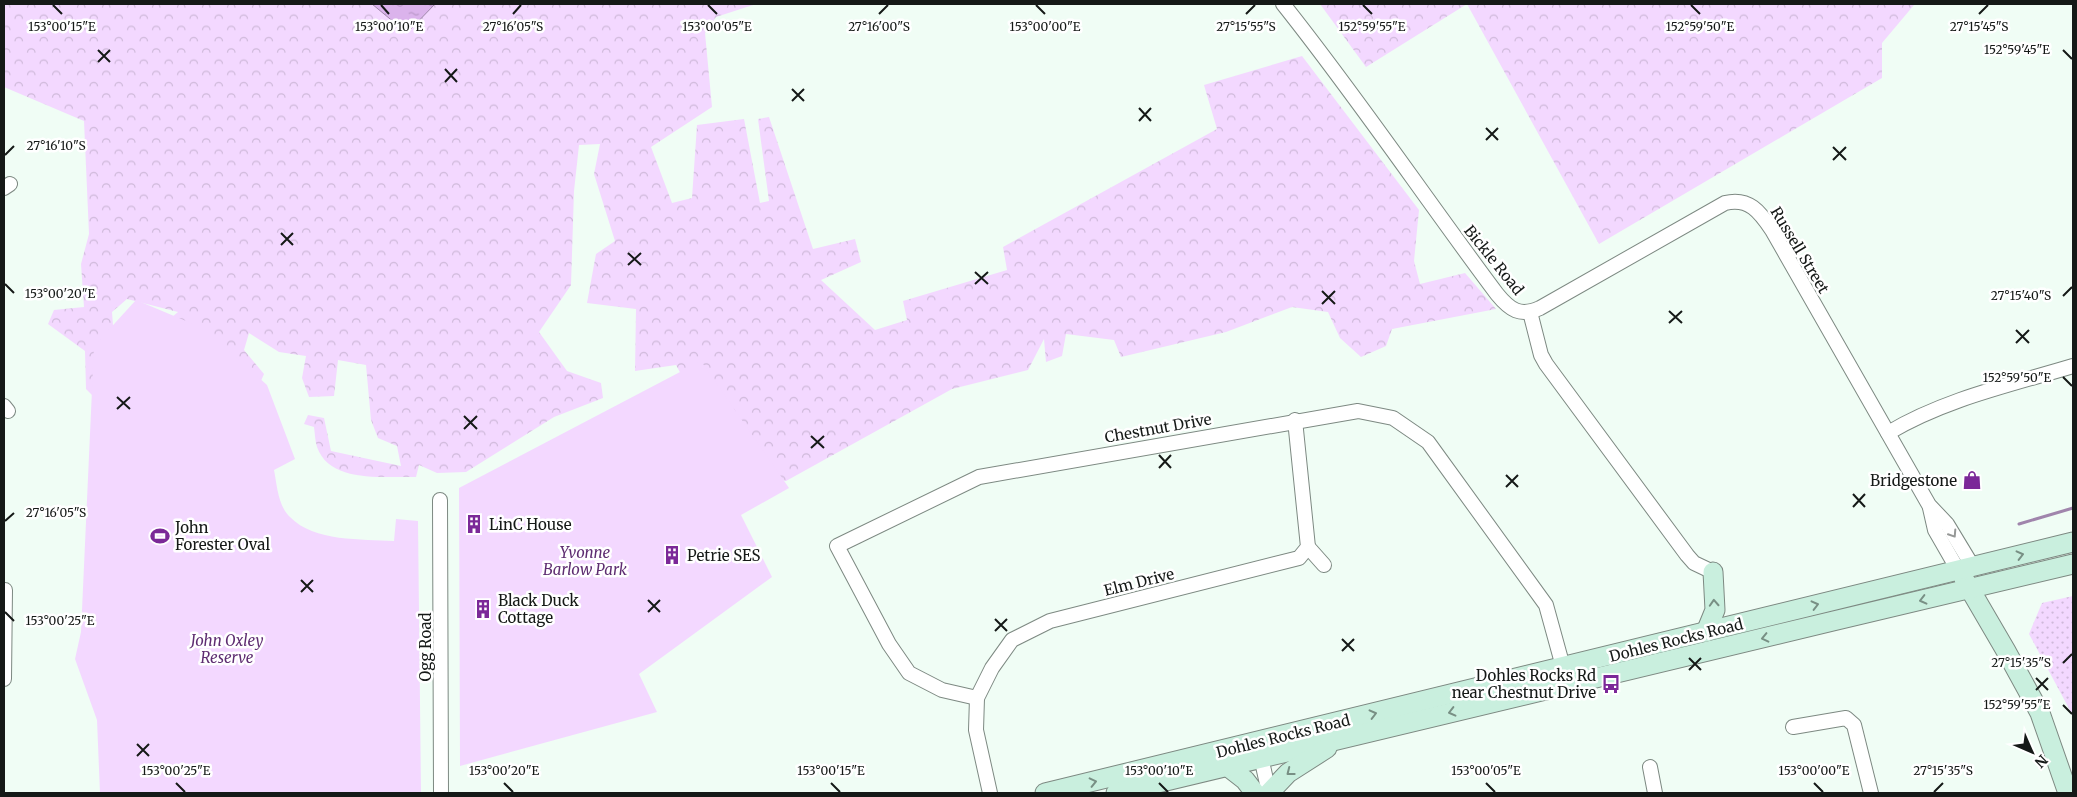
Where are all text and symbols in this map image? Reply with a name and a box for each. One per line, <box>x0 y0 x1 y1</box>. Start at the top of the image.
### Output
text: 153°00'15"E <box>28 19 96 34</box>
text: 153°00'10"E <box>355 19 423 34</box>
text: 27°16'05"S <box>483 19 543 34</box>
text: 153°00'05"E <box>682 19 752 34</box>
text: 27°16'00"S <box>848 19 910 34</box>
text: 153°00'00"E <box>1010 19 1081 34</box>
text: 27°15'55"S <box>1216 19 1276 34</box>
text: 152°59'55"E <box>1339 19 1406 34</box>
text: 152°59'50"E <box>1666 19 1735 34</box>
text: 27°15'45"S <box>1950 19 2008 34</box>
text: 152°59'45"E <box>1984 42 2050 57</box>
text: 27°16'10"S <box>26 138 86 153</box>
street label: Russell Street <box>1767 203 1833 297</box>
street label: Bickle Road <box>1460 221 1528 299</box>
text: 153°00'20"E <box>25 286 95 301</box>
text: 27°15'40"S <box>1991 288 2051 303</box>
text: 152°59'50"E <box>1983 370 2052 385</box>
street label: Chestnut Drive <box>1103 409 1213 447</box>
shop icon: Bridgestone <box>1961 469 1983 491</box>
place label: Bridgestone <box>1870 471 1957 490</box>
text: 27°16'05"S <box>26 505 86 520</box>
building icon: LinC House <box>463 513 485 535</box>
place label: LinC House <box>489 515 572 534</box>
place label: John Forester Oval <box>174 518 270 554</box>
sports icon: John Forester Oval <box>149 525 171 547</box>
one-way arrow <box>1947 528 1956 538</box>
park label: Yvonne Barlow Park <box>543 543 628 579</box>
building icon: Petrie SES <box>661 544 683 566</box>
place label: Petrie SES <box>687 546 761 565</box>
one-way arrow <box>2016 550 2025 561</box>
street label: Elm Drive <box>1102 564 1176 600</box>
place label: Black Duck Cottage <box>498 591 579 627</box>
one-way arrow <box>1918 594 1927 605</box>
building icon: Black Duck Cottage <box>472 598 494 620</box>
one-way arrow <box>1708 598 1719 606</box>
one-way arrow <box>1811 600 1820 611</box>
street label: Ogg Road <box>416 612 435 682</box>
text: 153°00'25"E <box>26 613 95 628</box>
street label: Dohles Rocks Road <box>1607 614 1745 666</box>
park label: John Oxley Reserve <box>189 631 263 667</box>
one-way arrow <box>1760 632 1769 643</box>
text: 27°15'35"S <box>1991 655 2051 670</box>
place label: Dohles Rocks Rd near Chestnut Drive <box>1452 666 1596 702</box>
bus stop icon: Dohles Rocks Rd near Chestnut Drive <box>1600 673 1622 695</box>
text: 152°59'55"E <box>1984 697 2051 712</box>
one-way arrow <box>1448 706 1456 716</box>
one-way arrow <box>1369 709 1378 720</box>
street label: Dohles Rocks Road <box>1214 710 1352 762</box>
north arrow <box>2007 727 2057 777</box>
text: N <box>2031 751 2051 771</box>
text: 153°00'25"E <box>142 763 211 778</box>
text: 153°00'20"E <box>469 763 539 778</box>
text: 153°00'15"E <box>797 763 865 778</box>
text: 153°00'10"E <box>1125 763 1193 778</box>
text: 153°00'05"E <box>1451 763 1521 778</box>
text: 153°00'00"E <box>1779 763 1850 778</box>
text: 27°15'35"S <box>1913 763 1973 778</box>
one-way arrow <box>1287 766 1296 774</box>
one-way arrow <box>1088 777 1097 788</box>

